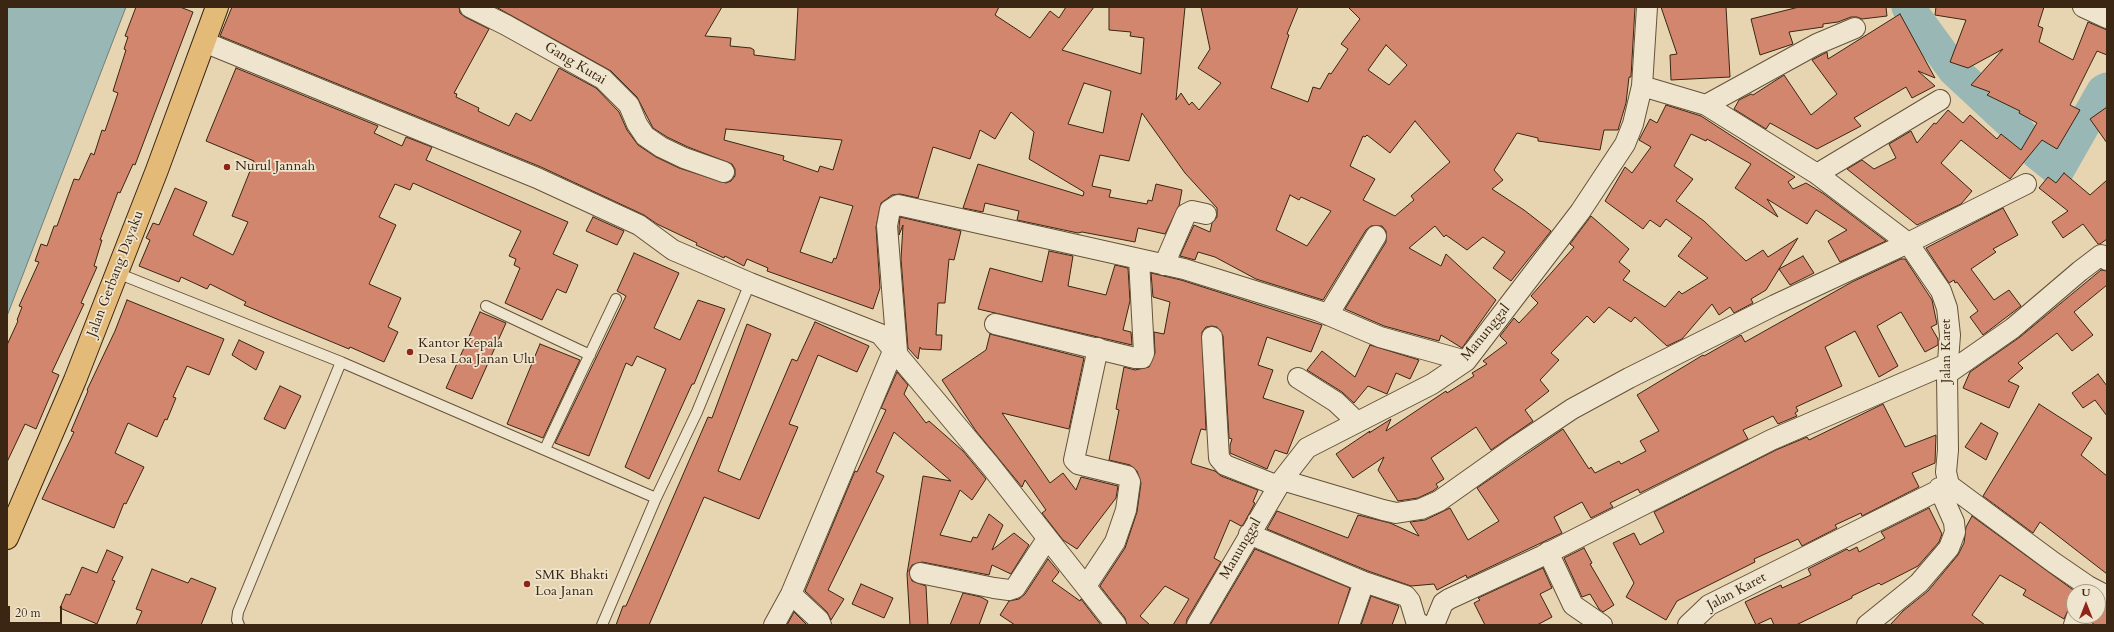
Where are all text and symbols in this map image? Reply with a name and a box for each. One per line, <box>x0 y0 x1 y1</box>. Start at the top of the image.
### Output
street label: Gang Kutai <box>541 39 609 89</box>
place label: Nurul Jannah <box>235 159 315 175</box>
marker: Nurul Jannah <box>222 162 232 172</box>
street label: Jalan Gerbang Dayaku <box>84 209 148 339</box>
street label: Manunggal <box>1458 301 1514 365</box>
street label: Jalan Karet <box>1939 319 1955 383</box>
place label: Kantor Kepala Desa Loa Janan Ulu <box>418 336 535 368</box>
marker: Kantor Kepala Desa Loa Janan Ulu <box>405 347 415 357</box>
street label: Manunggal <box>1217 515 1265 583</box>
place label: SMK Bhakti Loa Janan <box>535 568 608 600</box>
street label: Jalan Karet <box>1705 569 1769 615</box>
marker: SMK Bhakti Loa Janan <box>522 579 532 589</box>
north arrow <box>2066 584 2106 624</box>
text: U <box>2082 585 2090 600</box>
scale bar <box>10 598 64 624</box>
text: 20 m <box>15 605 41 621</box>

